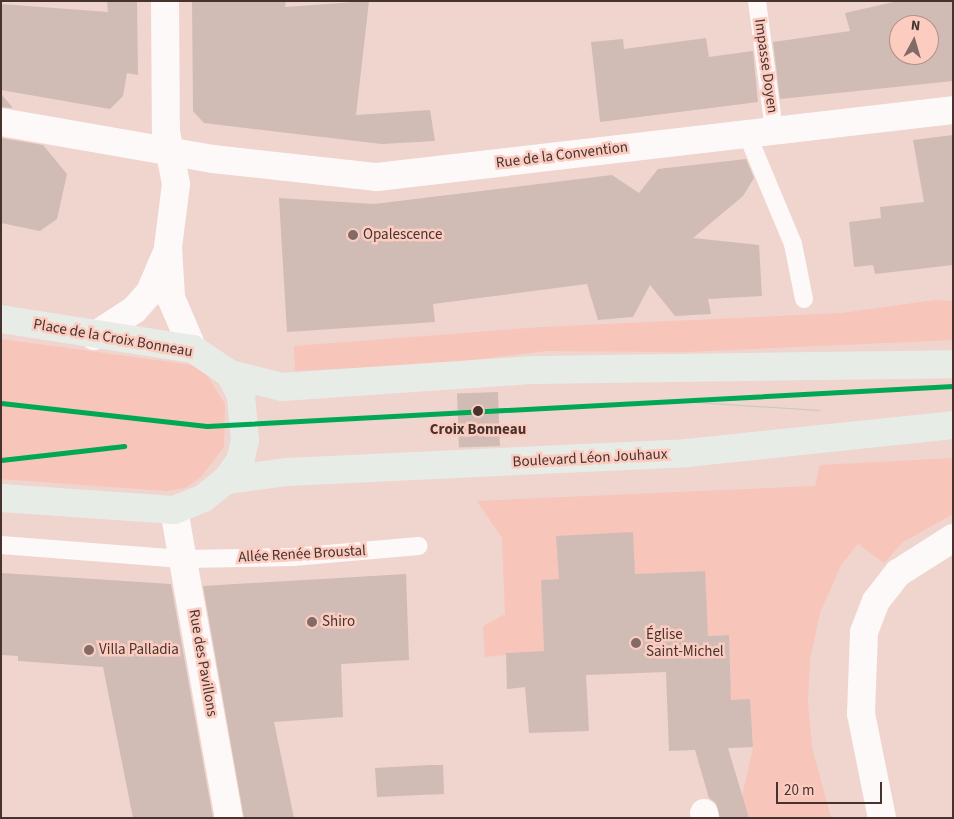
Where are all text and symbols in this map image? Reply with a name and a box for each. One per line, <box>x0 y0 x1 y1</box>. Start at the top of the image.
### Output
north arrow <box>889 15 939 65</box>
text: N <box>910 16 921 37</box>
street label: Impasse Doyen <box>750 18 782 114</box>
street label: Rue de la Convention <box>495 138 629 172</box>
place label: Opalescence <box>363 226 442 244</box>
marker: Opalescence <box>347 229 359 241</box>
street label: Place de la Croix Bonneau <box>32 315 194 361</box>
marker: Croix Bonneau <box>470 403 486 419</box>
place label: Croix Bonneau <box>430 421 526 439</box>
street label: Boulevard Léon Jouhaux <box>512 445 668 471</box>
street label: Allée Renée Broustal <box>238 542 366 566</box>
street label: Rue des Pavillons <box>185 608 221 718</box>
place label: Shiro <box>322 613 355 631</box>
marker: Shiro <box>306 616 318 628</box>
place label: Église Saint-Michel <box>646 625 724 660</box>
marker: Église Saint-Michel <box>630 637 642 649</box>
place label: Villa Palladia <box>99 641 179 659</box>
marker: Villa Palladia <box>83 644 95 656</box>
scale bar <box>779 772 885 804</box>
text: 20 m <box>784 780 814 801</box>

